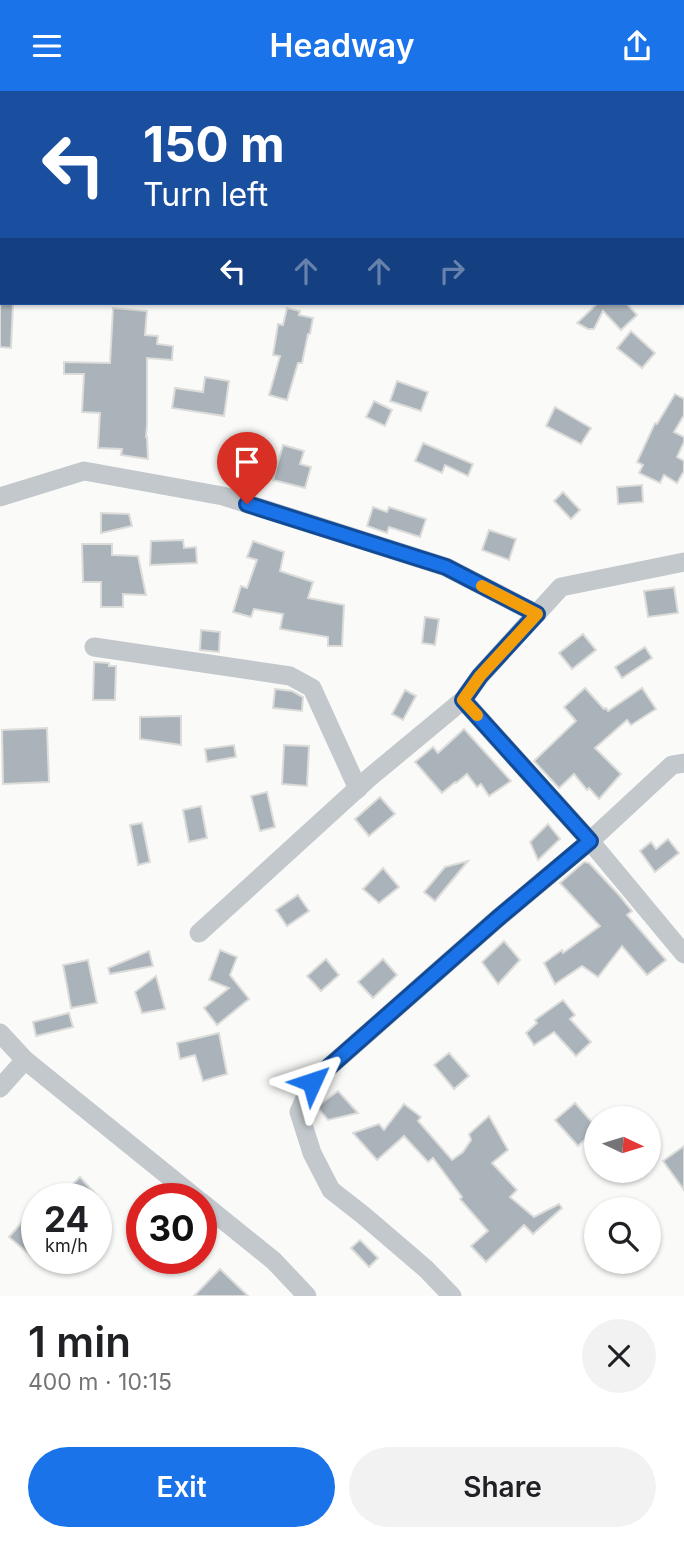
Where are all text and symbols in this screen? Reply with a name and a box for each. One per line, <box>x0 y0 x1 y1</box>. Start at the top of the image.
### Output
text: Headway <box>270 26 414 65</box>
icon: menu <box>28 27 66 65</box>
icon: share <box>618 27 656 65</box>
text: 150 m <box>143 115 285 174</box>
icon: left <box>28 119 119 210</box>
text: Turn left <box>143 175 268 214</box>
icon: left <box>214 252 252 290</box>
icon: ahead <box>287 252 325 290</box>
icon: ahead <box>360 252 398 290</box>
icon: right <box>433 252 471 290</box>
pin <box>217 432 277 504</box>
icon: arrive <box>228 443 266 481</box>
position arrow <box>275 1045 349 1119</box>
north arrow <box>584 1106 662 1183</box>
map controls <box>584 1106 661 1274</box>
speed limit sign: 30 <box>126 1183 217 1274</box>
button: search <box>584 1197 661 1274</box>
text: 24 <box>44 1198 89 1240</box>
text: km/h <box>45 1235 88 1256</box>
text: 1 min <box>28 1316 131 1367</box>
button: close <box>582 1319 656 1393</box>
text: 400 m · 10:15 <box>28 1368 172 1396</box>
button: Exit <box>28 1447 335 1527</box>
button: Share <box>349 1447 656 1527</box>

